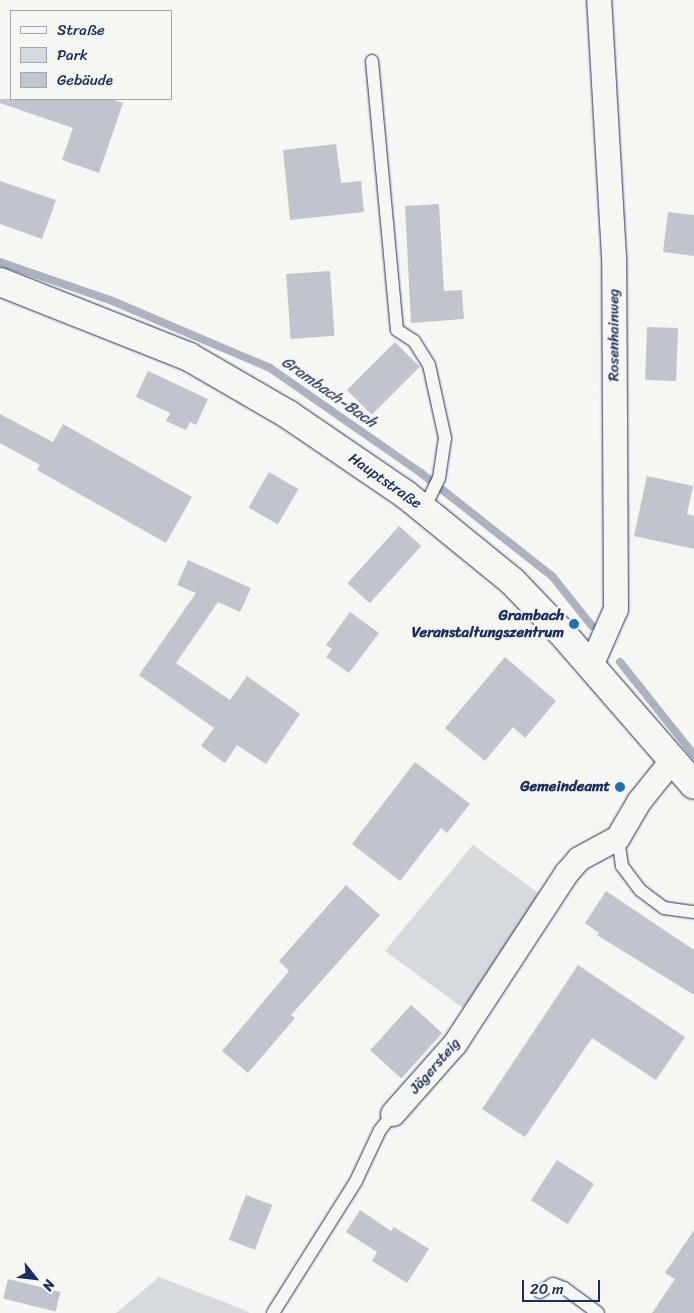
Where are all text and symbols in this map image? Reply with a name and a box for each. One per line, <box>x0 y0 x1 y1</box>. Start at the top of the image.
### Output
legend <box>10 10 172 100</box>
text: Straße <box>57 17 105 43</box>
text: Park <box>57 42 88 68</box>
text: Gebäude <box>57 67 113 93</box>
street label: Rosenhainweg <box>605 289 623 381</box>
water label: Grambach-Bach <box>278 352 380 432</box>
street label: Hauptstraße <box>345 449 425 513</box>
place label: Grambach Veranstaltungszentrum <box>412 606 564 641</box>
marker: Grambach Veranstaltungszentrum <box>568 618 580 630</box>
place label: Gemeindeamt <box>520 778 610 796</box>
marker: Gemeindeamt <box>614 781 626 793</box>
street label: Jägersteig <box>406 1034 464 1098</box>
north arrow <box>10 1253 60 1303</box>
scale bar <box>524 1270 602 1302</box>
text: N <box>35 1275 62 1296</box>
text: 20 m <box>530 1276 564 1302</box>

